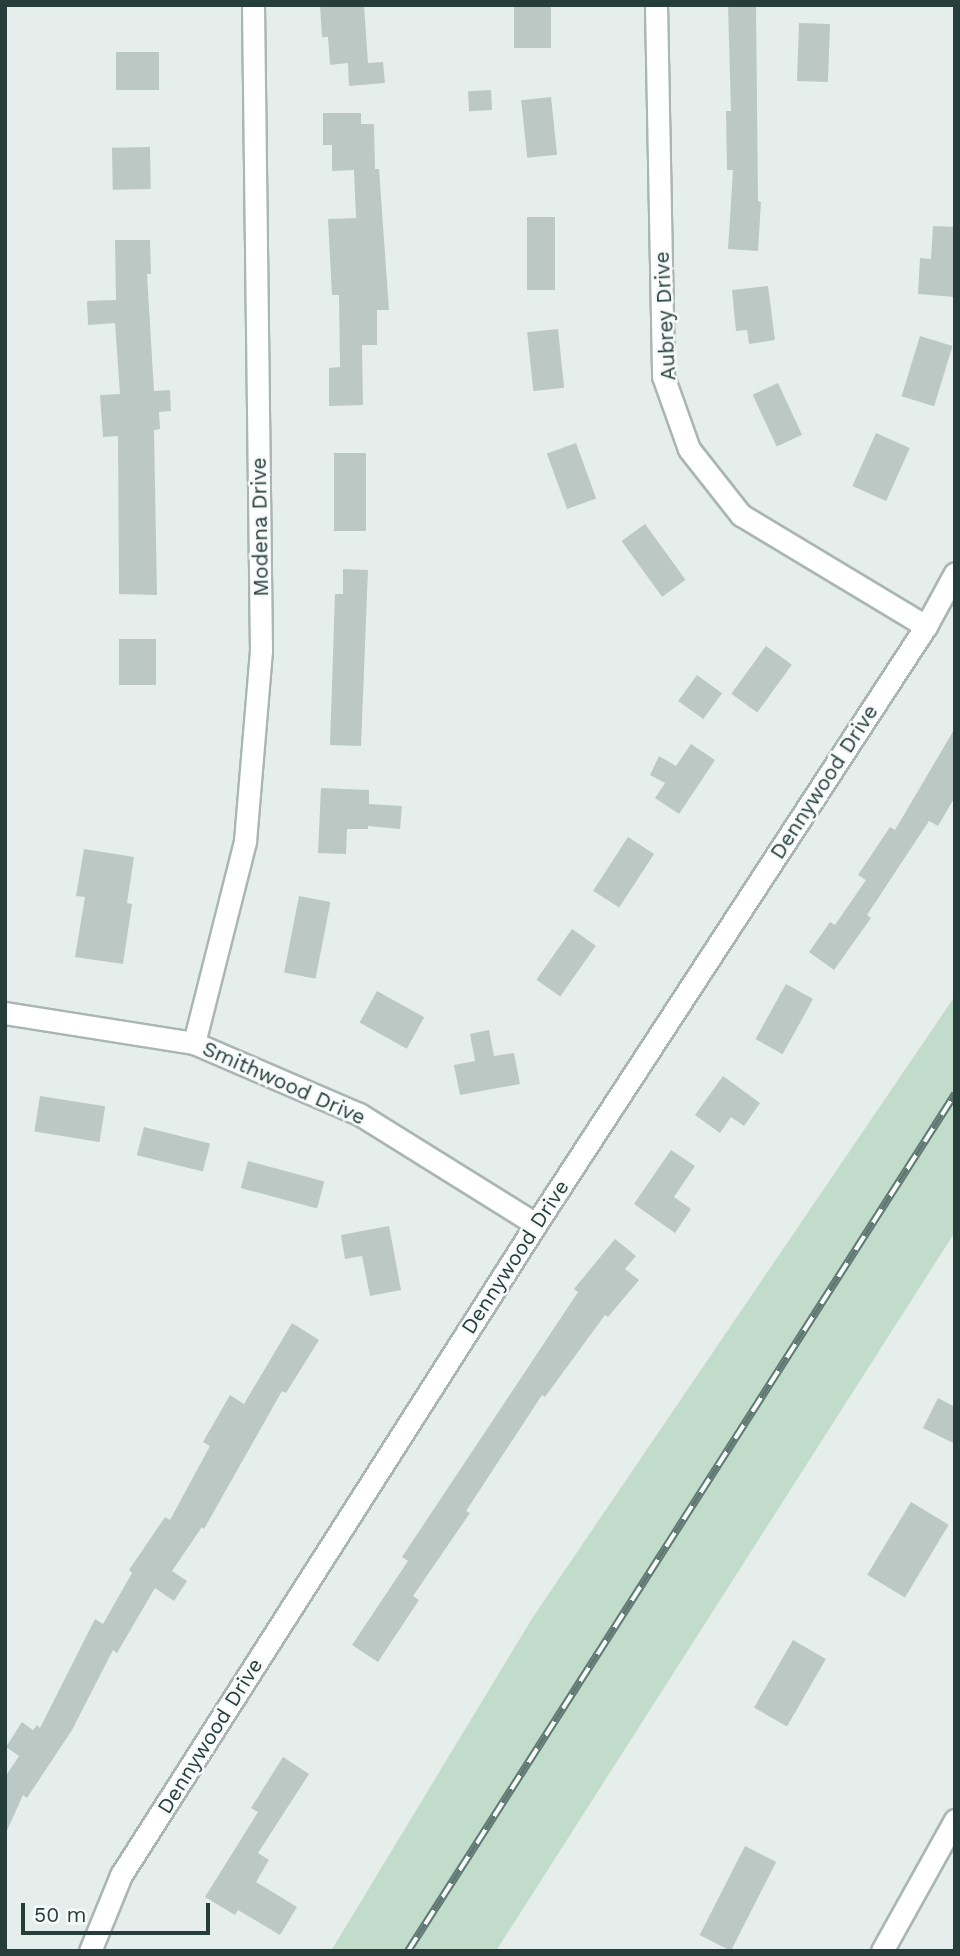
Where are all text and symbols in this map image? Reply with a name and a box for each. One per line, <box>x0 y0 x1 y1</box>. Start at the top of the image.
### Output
street label: Aubrey Drive <box>649 250 681 382</box>
street label: Modena Drive <box>246 457 274 597</box>
street label: Dennywood Drive <box>765 700 883 864</box>
street label: Smithwood Drive <box>199 1036 369 1130</box>
street label: Dennywood Drive <box>456 1175 574 1339</box>
street label: Dennywood Drive <box>152 1654 268 1818</box>
scale bar <box>24 1890 214 1934</box>
text: 50 m <box>34 1902 86 1927</box>

